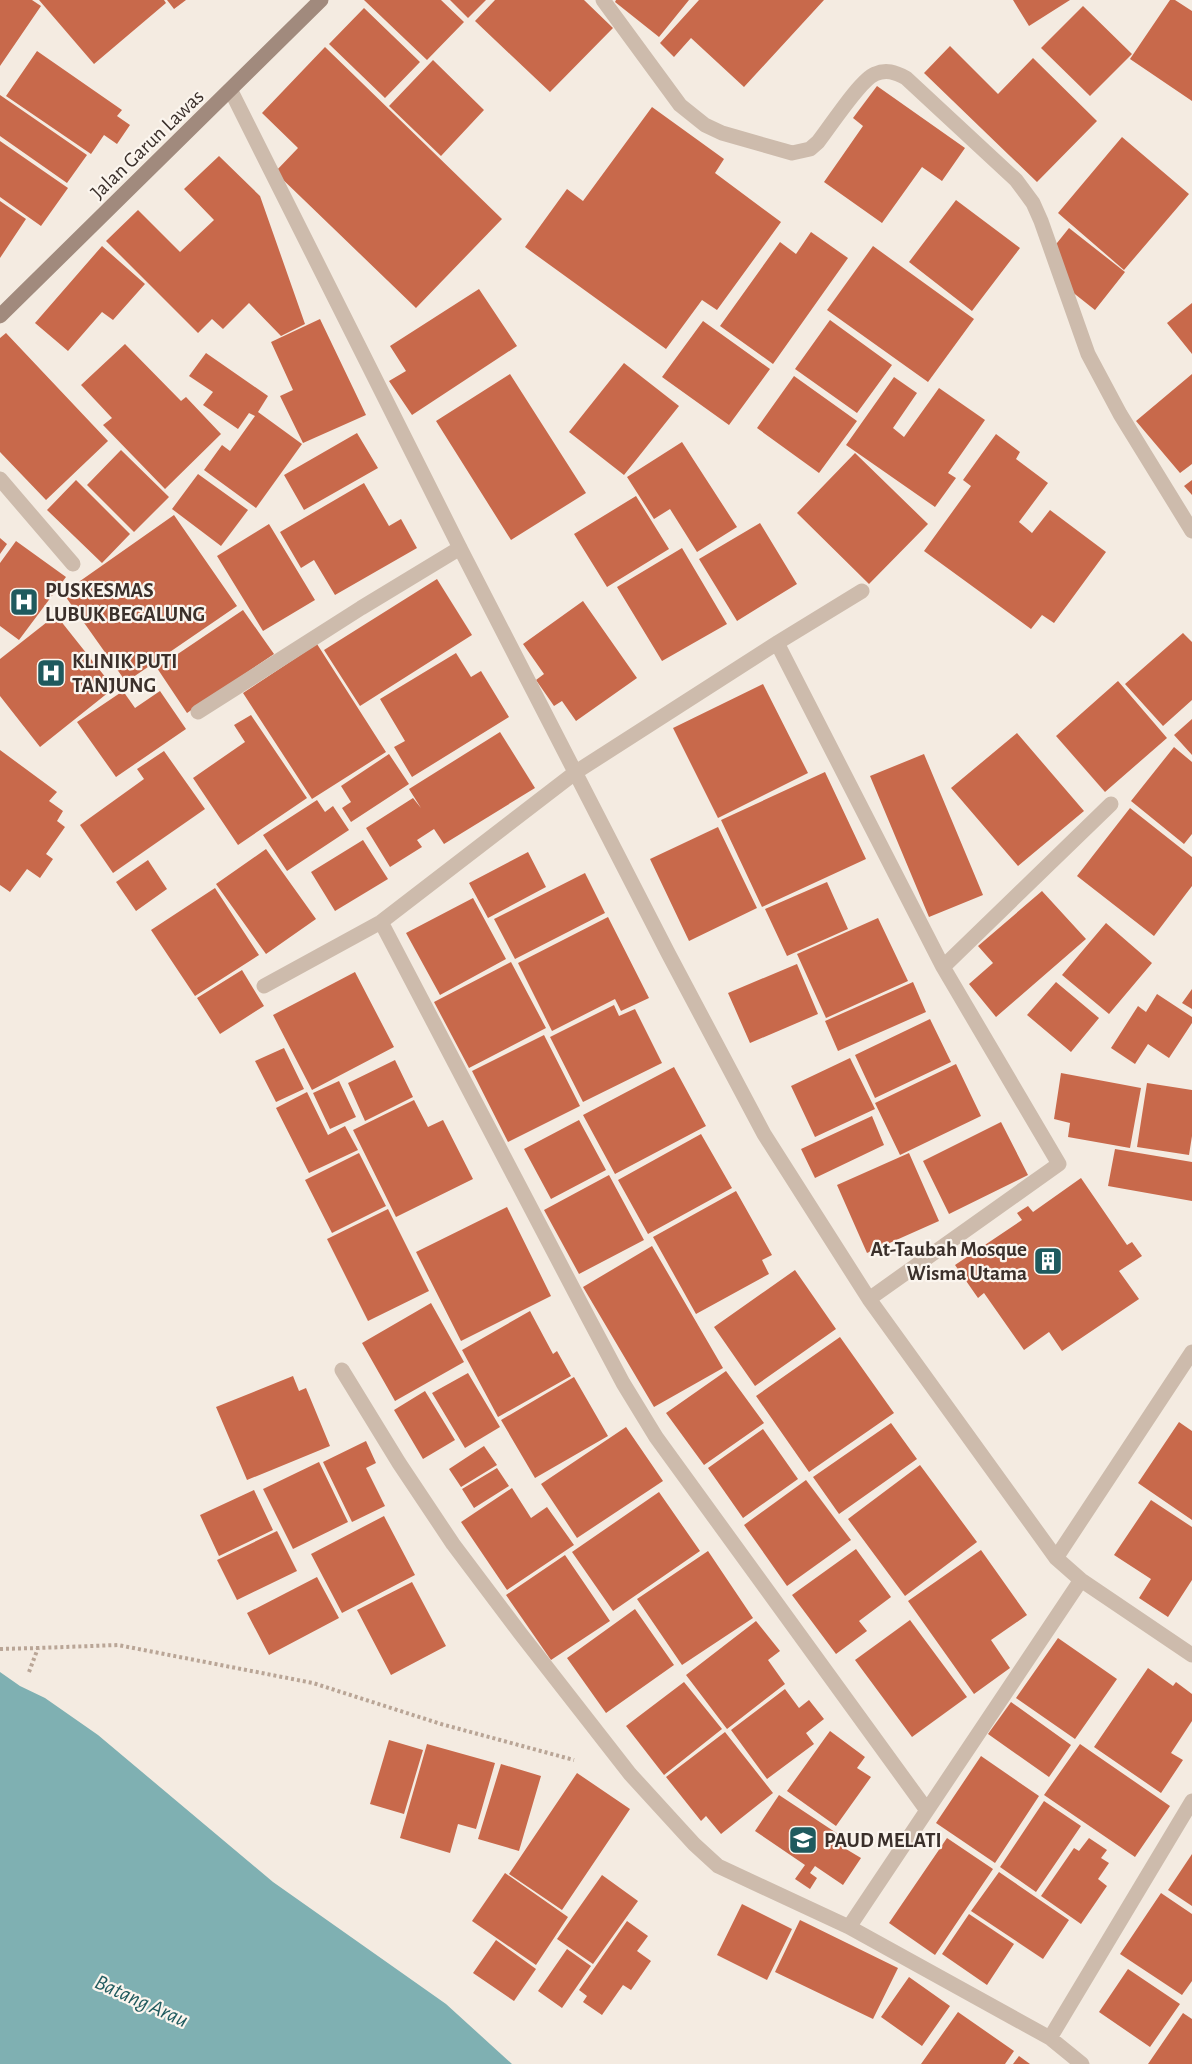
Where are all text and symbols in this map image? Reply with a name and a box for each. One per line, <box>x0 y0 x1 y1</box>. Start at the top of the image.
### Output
street label: Jalan Garun Lawas <box>87 86 208 203</box>
place label: PUSKESMAS LUBUK BEGALUNG <box>45 580 205 625</box>
hospital icon: PUSKESMAS LUBUK BEGALUNG <box>8 586 40 618</box>
place label: KLINIK PUTI TANJUNG <box>72 651 177 696</box>
hospital icon: KLINIK PUTI TANJUNG <box>35 657 67 689</box>
place label: At-Taubah Mosque Wisma Utama <box>871 1239 1027 1284</box>
building icon: At-Taubah Mosque Wisma Utama <box>1032 1245 1064 1277</box>
school or university icon: PAUD MELATI <box>787 1824 819 1856</box>
place label: PAUD MELATI <box>824 1830 942 1851</box>
water label: Batang Arau <box>92 1971 192 2031</box>

